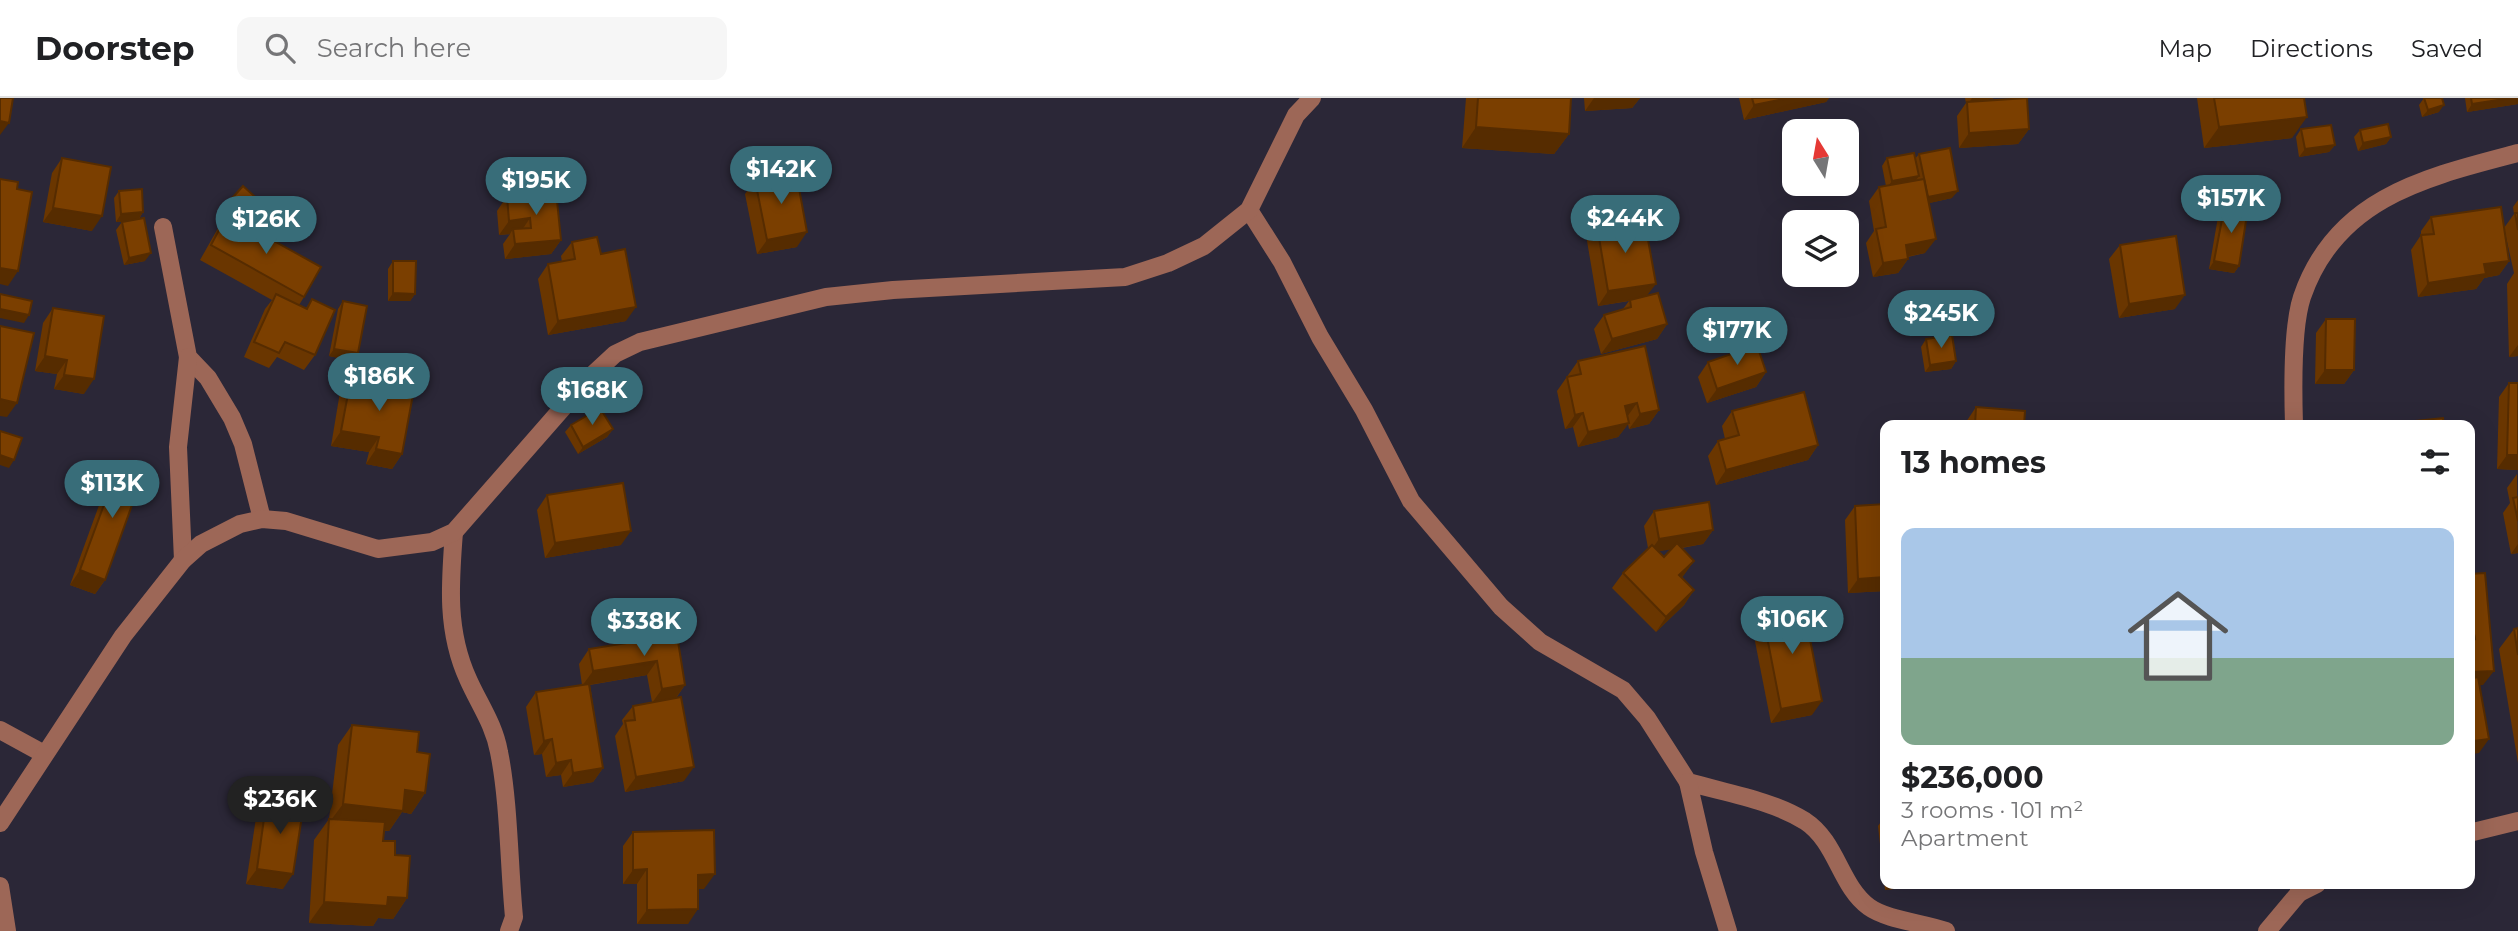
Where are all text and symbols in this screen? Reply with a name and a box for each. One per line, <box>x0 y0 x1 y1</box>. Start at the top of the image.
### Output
search box <box>237 17 727 80</box>
text: Doorstep <box>35 28 195 68</box>
icon: search <box>261 29 299 67</box>
text: Search here <box>317 32 471 64</box>
text: Map <box>2159 34 2212 63</box>
text: Directions <box>2250 34 2373 63</box>
text: Saved <box>2411 34 2483 63</box>
north arrow <box>1782 119 1858 196</box>
map controls <box>1782 119 1859 287</box>
pin: $142K <box>732 146 830 206</box>
text: $142K <box>746 155 816 183</box>
pin: $195K <box>487 158 585 217</box>
text: $195K <box>502 166 570 194</box>
pin: $157K <box>2182 176 2280 235</box>
text: $157K <box>2197 184 2265 212</box>
pin: $244K <box>1576 195 1674 255</box>
pin: $126K <box>217 197 315 256</box>
text: $244K <box>1587 204 1663 232</box>
text: $126K <box>232 205 300 233</box>
button: layers <box>1782 210 1859 287</box>
pin: $245K <box>1892 290 1990 350</box>
text: $245K <box>1904 299 1978 327</box>
pin: $177K <box>1688 308 1786 367</box>
text: $177K <box>1703 316 1772 344</box>
pin: $186K <box>330 354 428 413</box>
text: $186K <box>344 362 414 390</box>
pin: $168K <box>543 368 641 427</box>
text: $168K <box>557 376 627 404</box>
icon: filters <box>2416 443 2454 481</box>
text: 13 homes <box>1901 444 2046 481</box>
pin: $113K <box>63 460 161 520</box>
text: $113K <box>80 469 144 497</box>
icon: home <box>2115 573 2241 699</box>
pin: $106K <box>1743 596 1841 656</box>
pin: $338K <box>595 598 693 658</box>
text: $106K <box>1757 605 1827 633</box>
text: $338K <box>607 607 681 635</box>
text: $236,000 <box>1901 759 2044 796</box>
pin: $236K <box>231 776 329 836</box>
text: $236K <box>243 785 317 813</box>
text: 3 rooms · 101 m² <box>1901 796 2083 824</box>
text: Apartment <box>1901 824 2029 852</box>

